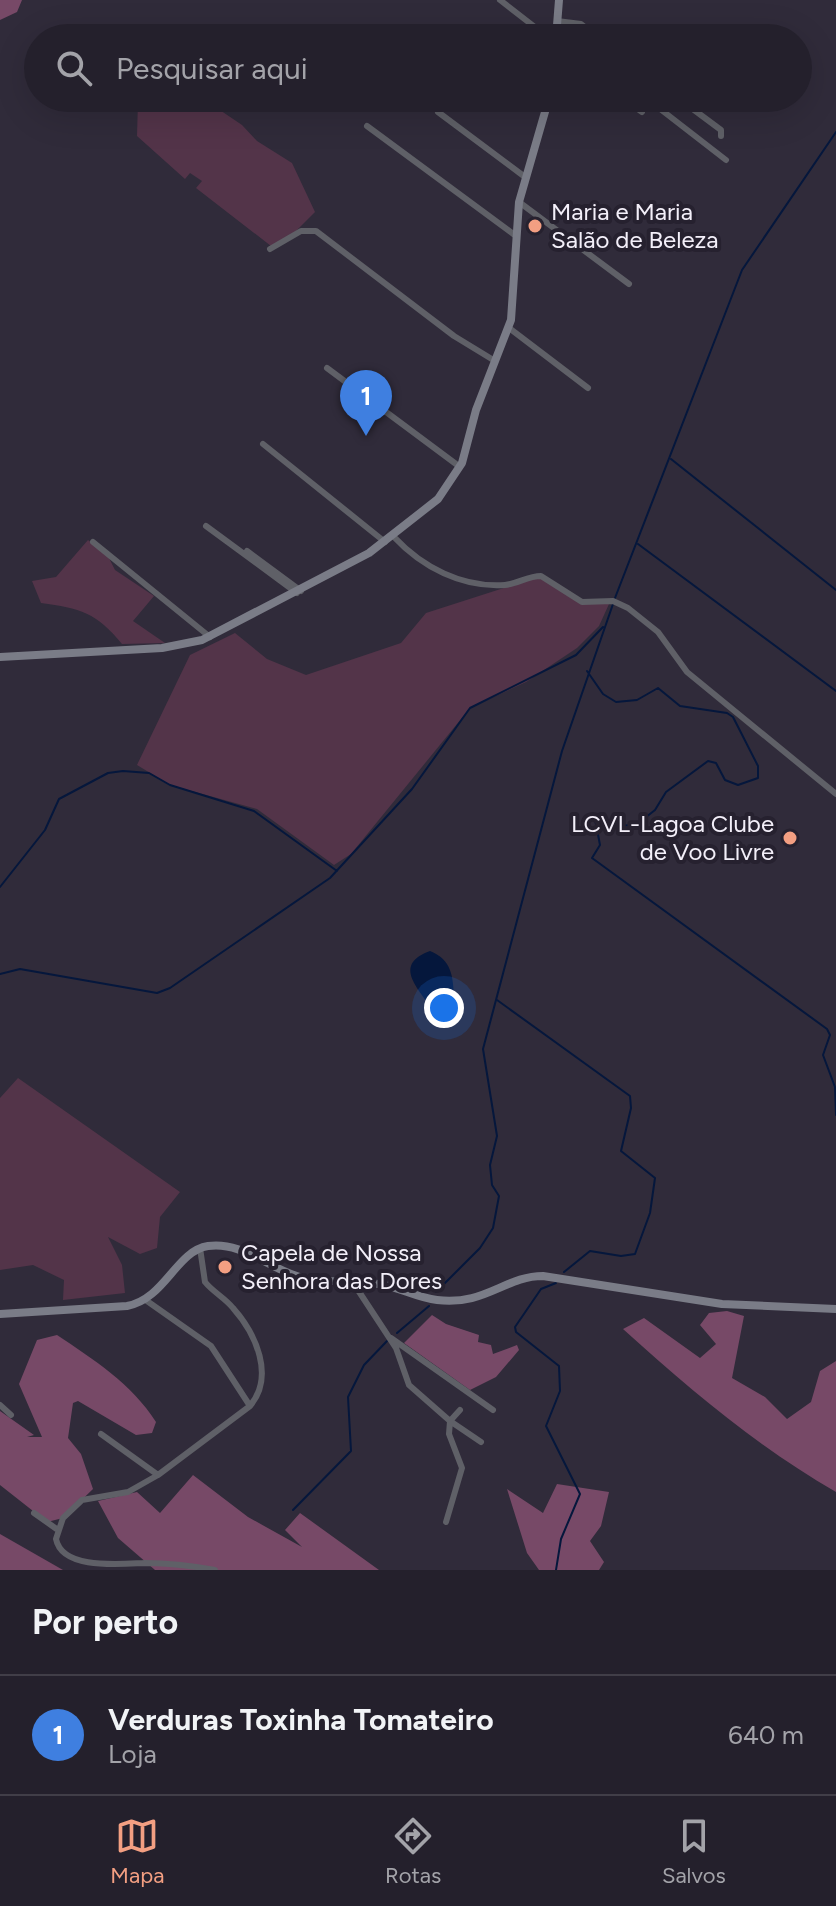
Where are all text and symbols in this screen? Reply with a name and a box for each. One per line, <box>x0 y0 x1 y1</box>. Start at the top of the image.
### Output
search box <box>24 24 812 112</box>
icon: search <box>52 46 96 90</box>
text: Pesquisar aqui <box>116 50 308 87</box>
place label: Maria e Maria Salão de Beleza <box>551 197 719 254</box>
marker: Maria e Maria Salão de Beleza <box>526 217 544 235</box>
pin: 1 <box>340 370 392 436</box>
place label: LCVL-Lagoa Clube de Voo Livre <box>571 809 774 866</box>
marker: LCVL-Lagoa Clube de Voo Livre <box>781 829 799 847</box>
your location <box>424 988 464 1028</box>
place label: Capela de Nossa Senhora das Dores <box>241 1238 442 1295</box>
marker: Capela de Nossa Senhora das Dores <box>216 1258 234 1276</box>
text: Por perto <box>32 1602 178 1643</box>
text: Verduras Toxinha Tomateiro <box>108 1701 494 1738</box>
text: 1 <box>53 1719 63 1751</box>
text: 640 m <box>728 1719 804 1751</box>
text: Loja <box>108 1738 157 1770</box>
tab: Mapa <box>110 1814 164 1889</box>
tab: Rotas <box>385 1814 441 1889</box>
tab: Salvos <box>662 1814 726 1889</box>

